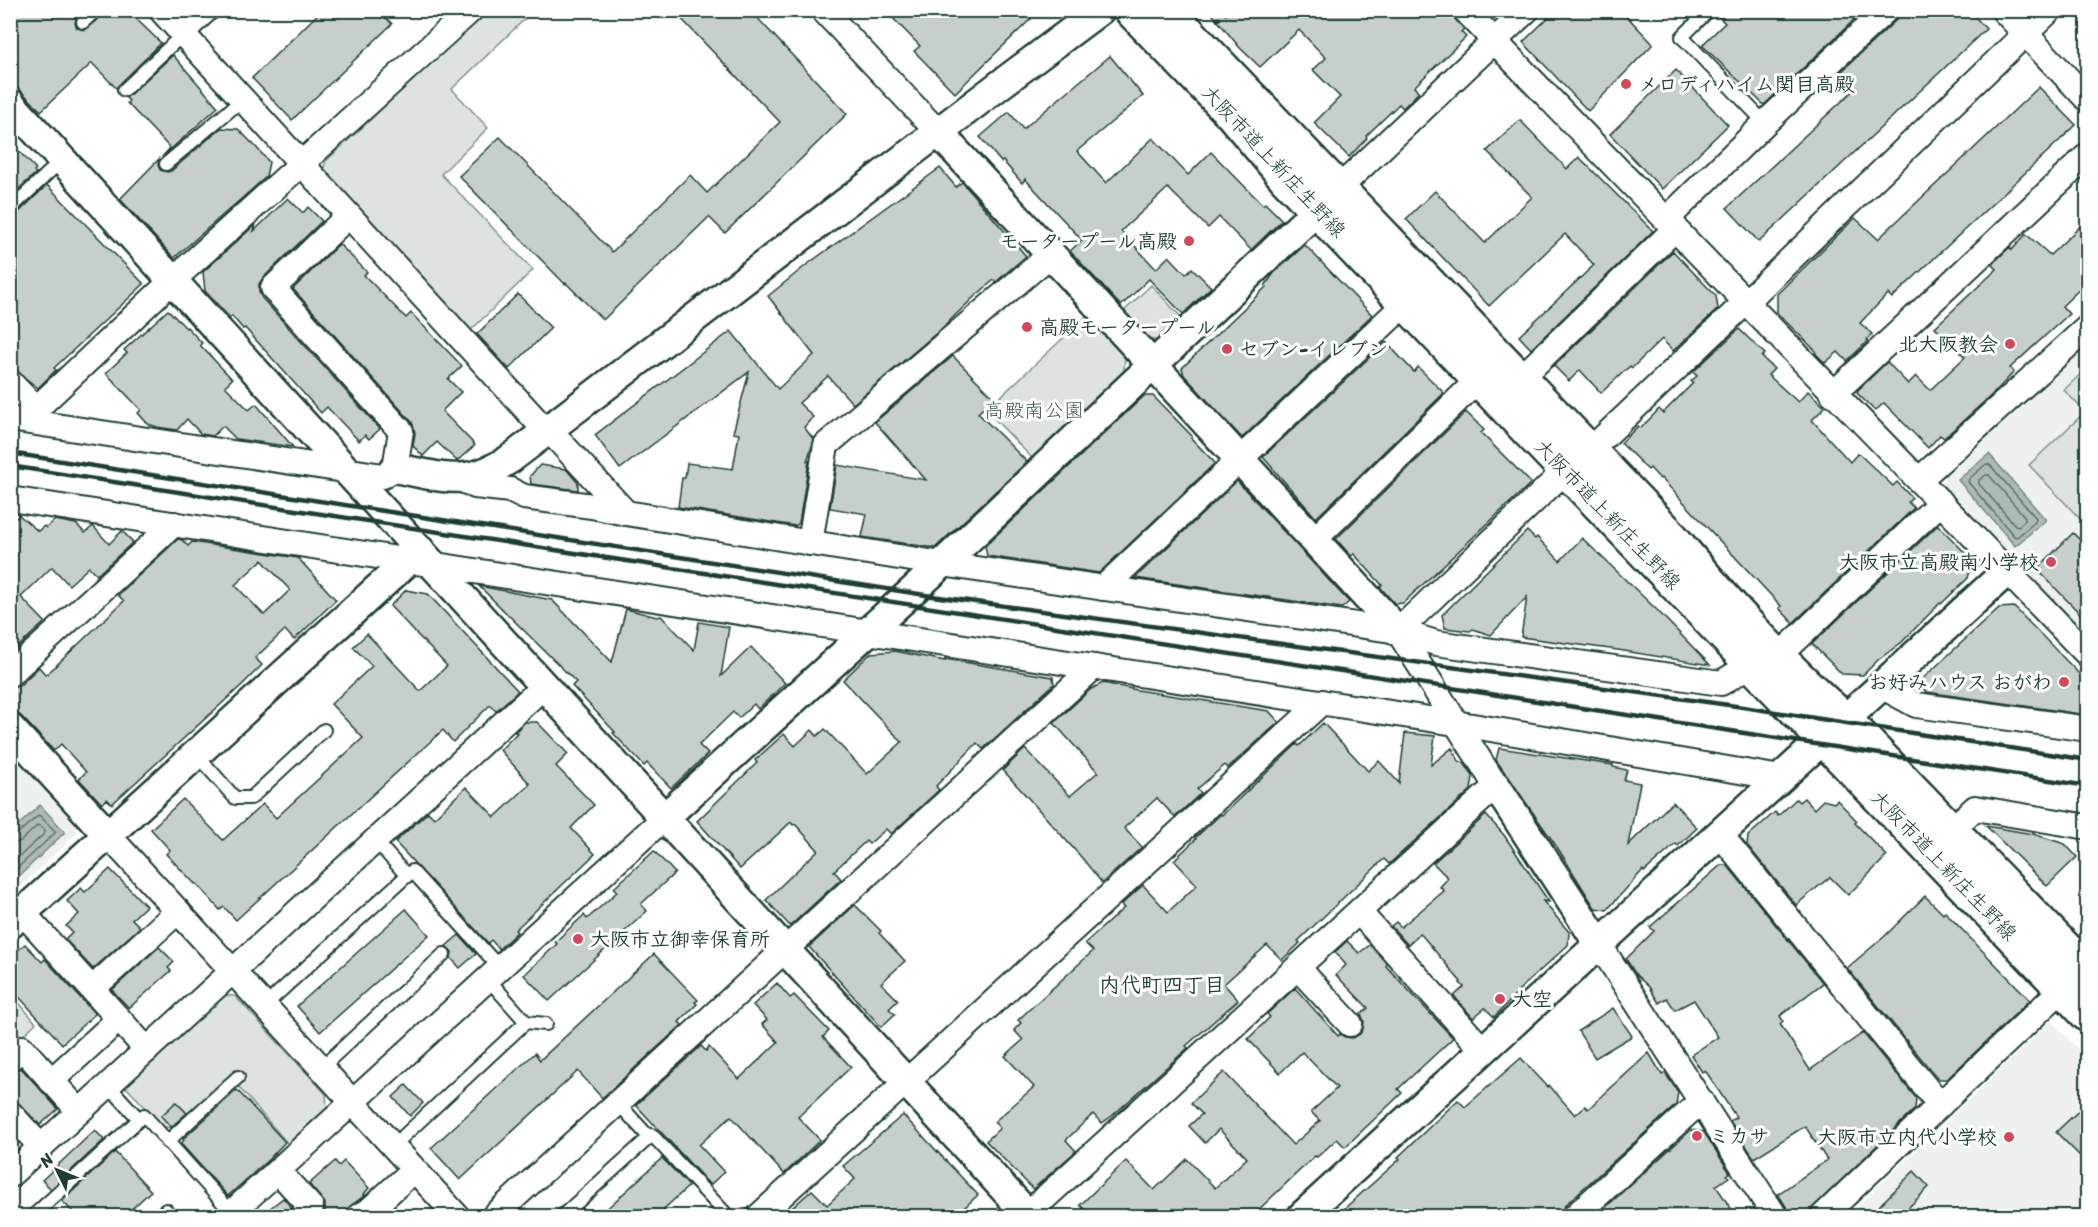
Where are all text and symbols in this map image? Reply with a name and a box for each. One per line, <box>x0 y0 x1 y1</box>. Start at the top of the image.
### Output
place label: メロディハイム関目高殿 <box>1638 67 1855 102</box>
street label: 大阪市道上新庄生野線 <box>1193 76 1355 246</box>
marker: メロディハイム関目高殿 <box>1619 77 1633 91</box>
place label: モータープール高殿 <box>1000 224 1177 259</box>
marker: モータープール高殿 <box>1182 234 1196 248</box>
place label: 高殿モータープール <box>1039 310 1216 345</box>
marker: 高殿モータープール <box>1020 320 1034 334</box>
place label: 北大阪教会 <box>1898 327 1998 362</box>
place label: セブン-イレブン <box>1239 332 1388 367</box>
marker: 北大阪教会 <box>2003 337 2017 351</box>
marker: セブン-イレブン <box>1220 342 1234 356</box>
park label: 高殿南公園 <box>984 393 1084 428</box>
street label: 大阪市道上新庄生野線 <box>1526 430 1690 598</box>
place label: 大阪市立高殿南小学校 <box>1839 545 2039 580</box>
marker: 大阪市立高殿南小学校 <box>2044 555 2058 569</box>
place label: お好みハウス おがわ <box>1868 665 2052 700</box>
marker: お好みハウス おがわ <box>2057 675 2071 689</box>
street label: 大阪市道上新庄生野線 <box>1862 781 2026 949</box>
place label: 大阪市立御幸保育所 <box>590 922 770 957</box>
marker: 大阪市立御幸保育所 <box>571 932 585 946</box>
district label: 内代町四丁目 <box>1099 966 1225 1004</box>
place label: 大空 <box>1512 982 1552 1017</box>
marker: 大空 <box>1493 992 1507 1006</box>
place label: ミカサ <box>1709 1119 1769 1154</box>
place label: 大阪市立内代小学校 <box>1817 1120 1997 1155</box>
marker: ミカサ <box>1690 1129 1704 1143</box>
marker: 大阪市立内代小学校 <box>2002 1130 2016 1144</box>
north arrow <box>27 1140 87 1200</box>
text: N <box>31 1146 61 1175</box>

